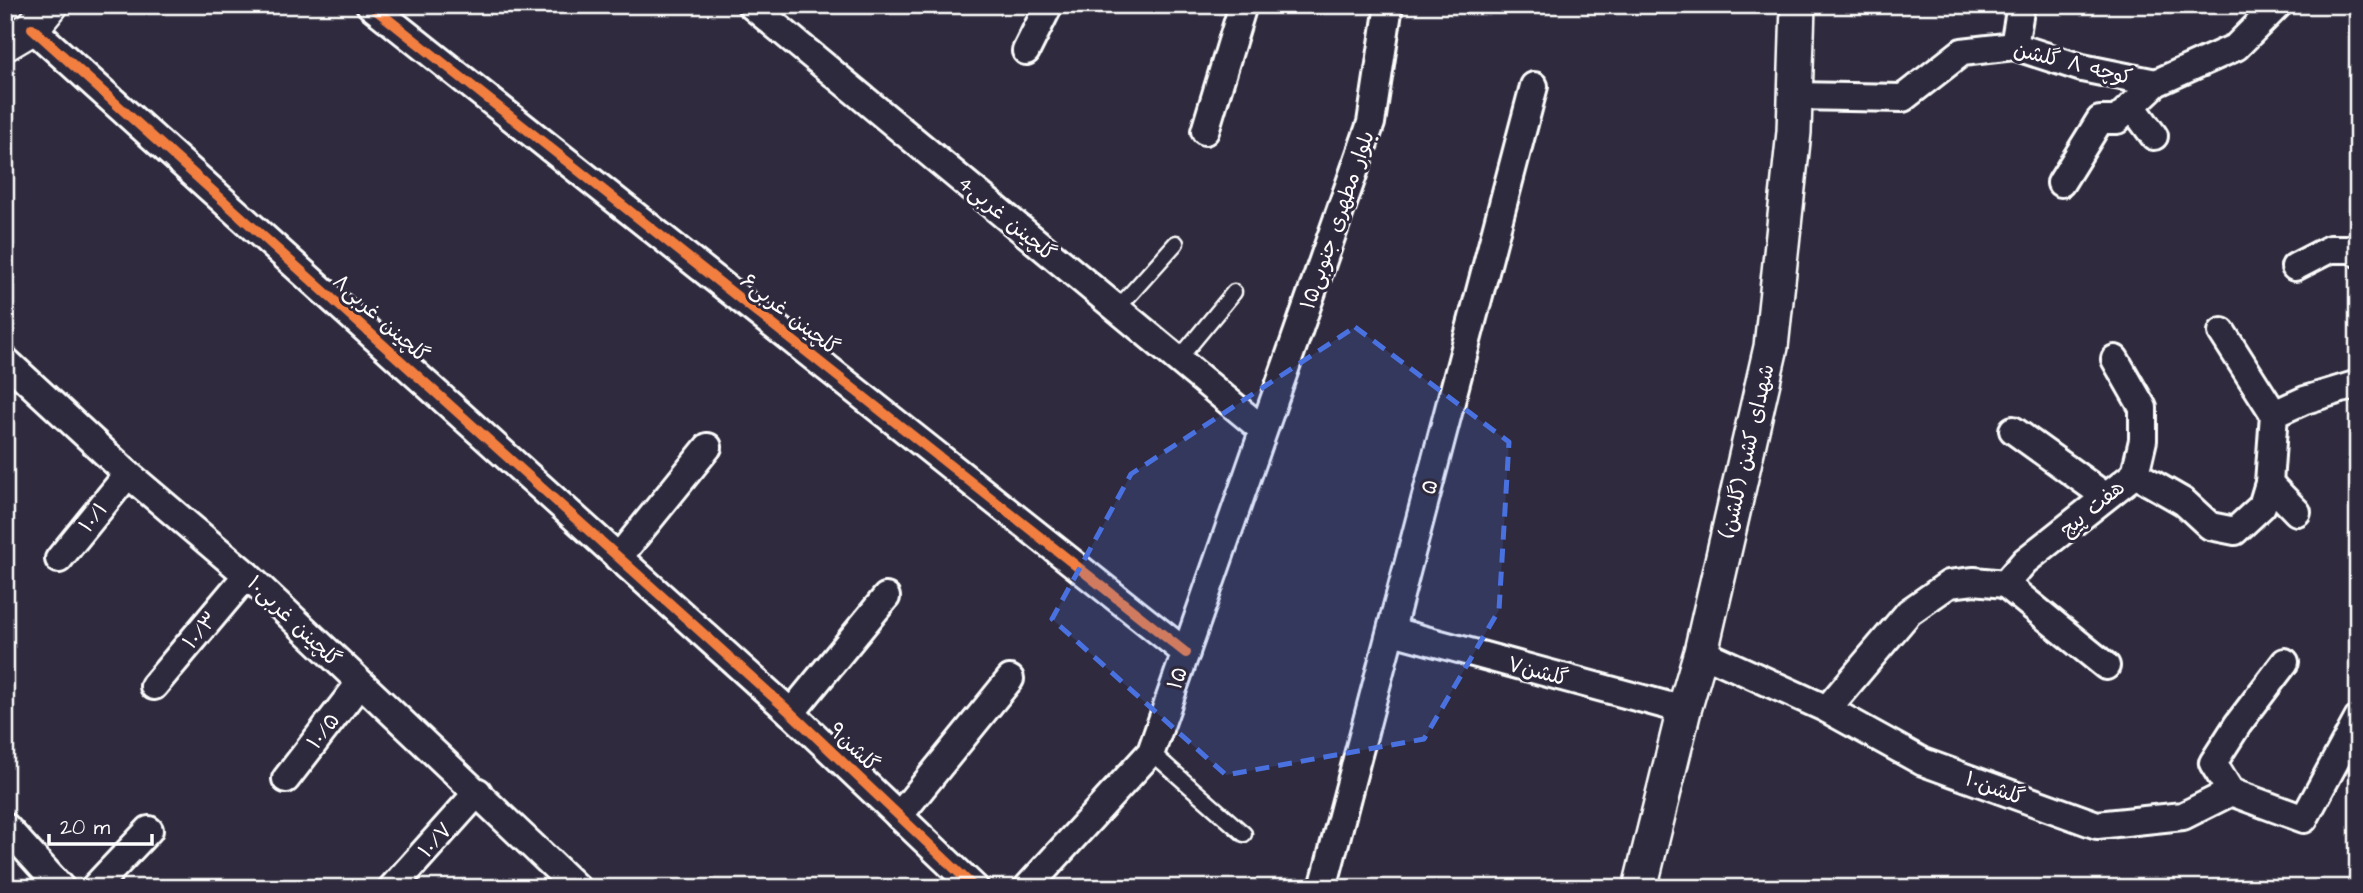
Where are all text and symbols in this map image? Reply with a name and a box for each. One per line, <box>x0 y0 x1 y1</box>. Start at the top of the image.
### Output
street label: کوچه ۸ گلشن <box>2011 35 2135 92</box>
street label: بلوار مطهری جنوبی۱۵ <box>1293 127 1382 313</box>
street label: 4گلچینن غربی <box>951 169 1062 268</box>
street label: گلچینن غربی۶ <box>734 266 845 362</box>
street label: گلچینن غربی۸ <box>326 267 435 369</box>
street label: شهدای کشن (گلشن) <box>1713 361 1782 541</box>
street label: هفت پیچ <box>2054 473 2131 544</box>
street label: ۵ <box>1414 476 1445 498</box>
street label: ۱۰/۱ <box>72 496 115 539</box>
street label: گلچینن غربی۱۰ <box>240 569 347 674</box>
street label: ۱۰/۳ <box>176 605 225 655</box>
street label: گلشن۷ <box>1504 649 1571 693</box>
street label: ۱۵ <box>1160 663 1195 693</box>
street label: ۱۰/۵ <box>300 707 347 755</box>
street label: گلشن۹ <box>822 716 885 779</box>
street label: گلشن۱۰ <box>1961 764 2029 813</box>
scale bar <box>49 802 152 846</box>
text: 20 m <box>60 813 111 842</box>
street label: ۱۰/۷ <box>412 816 459 864</box>

